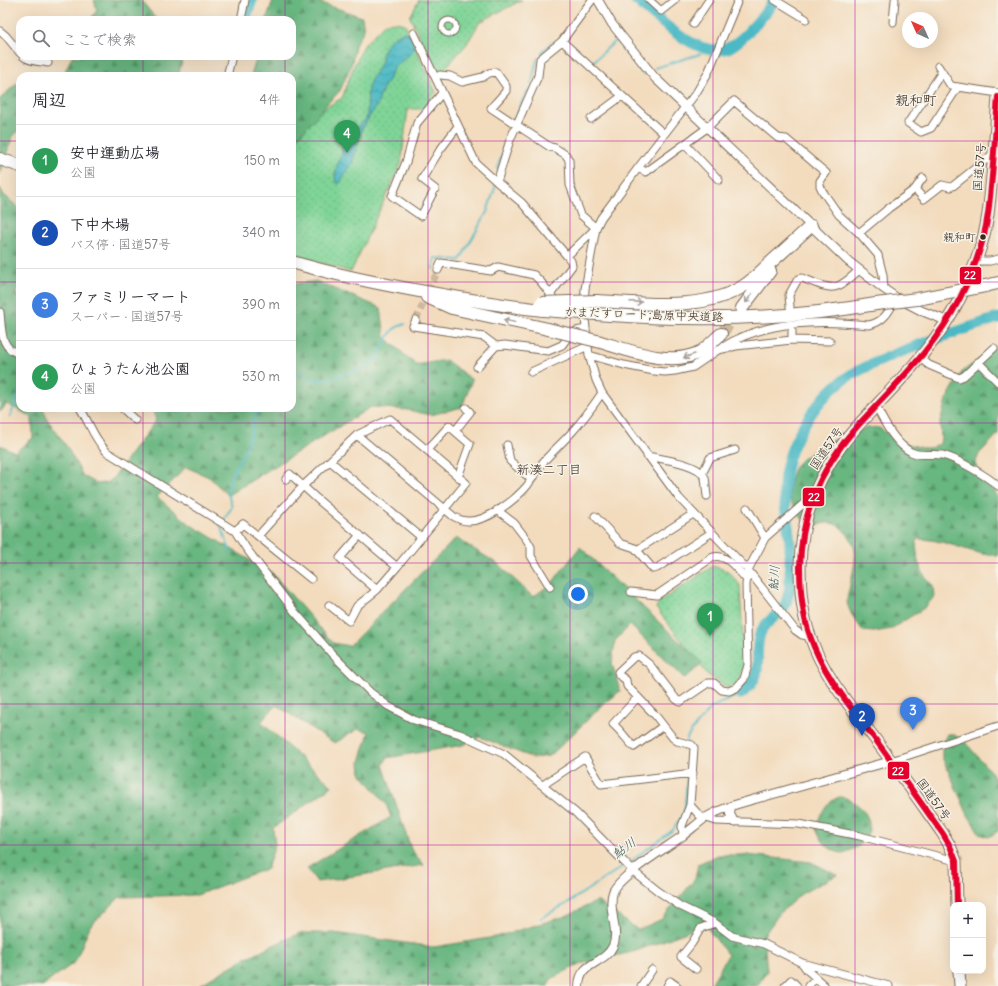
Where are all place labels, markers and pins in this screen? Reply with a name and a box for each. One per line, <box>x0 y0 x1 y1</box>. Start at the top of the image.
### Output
pin: 4 <box>334 120 360 153</box>
place label: 親和町 <box>943 230 976 244</box>
marker: 親和町 <box>978 232 988 242</box>
pin: 1 <box>697 603 723 636</box>
pin: 3 <box>900 697 926 730</box>
pin: 2 <box>849 703 875 736</box>

